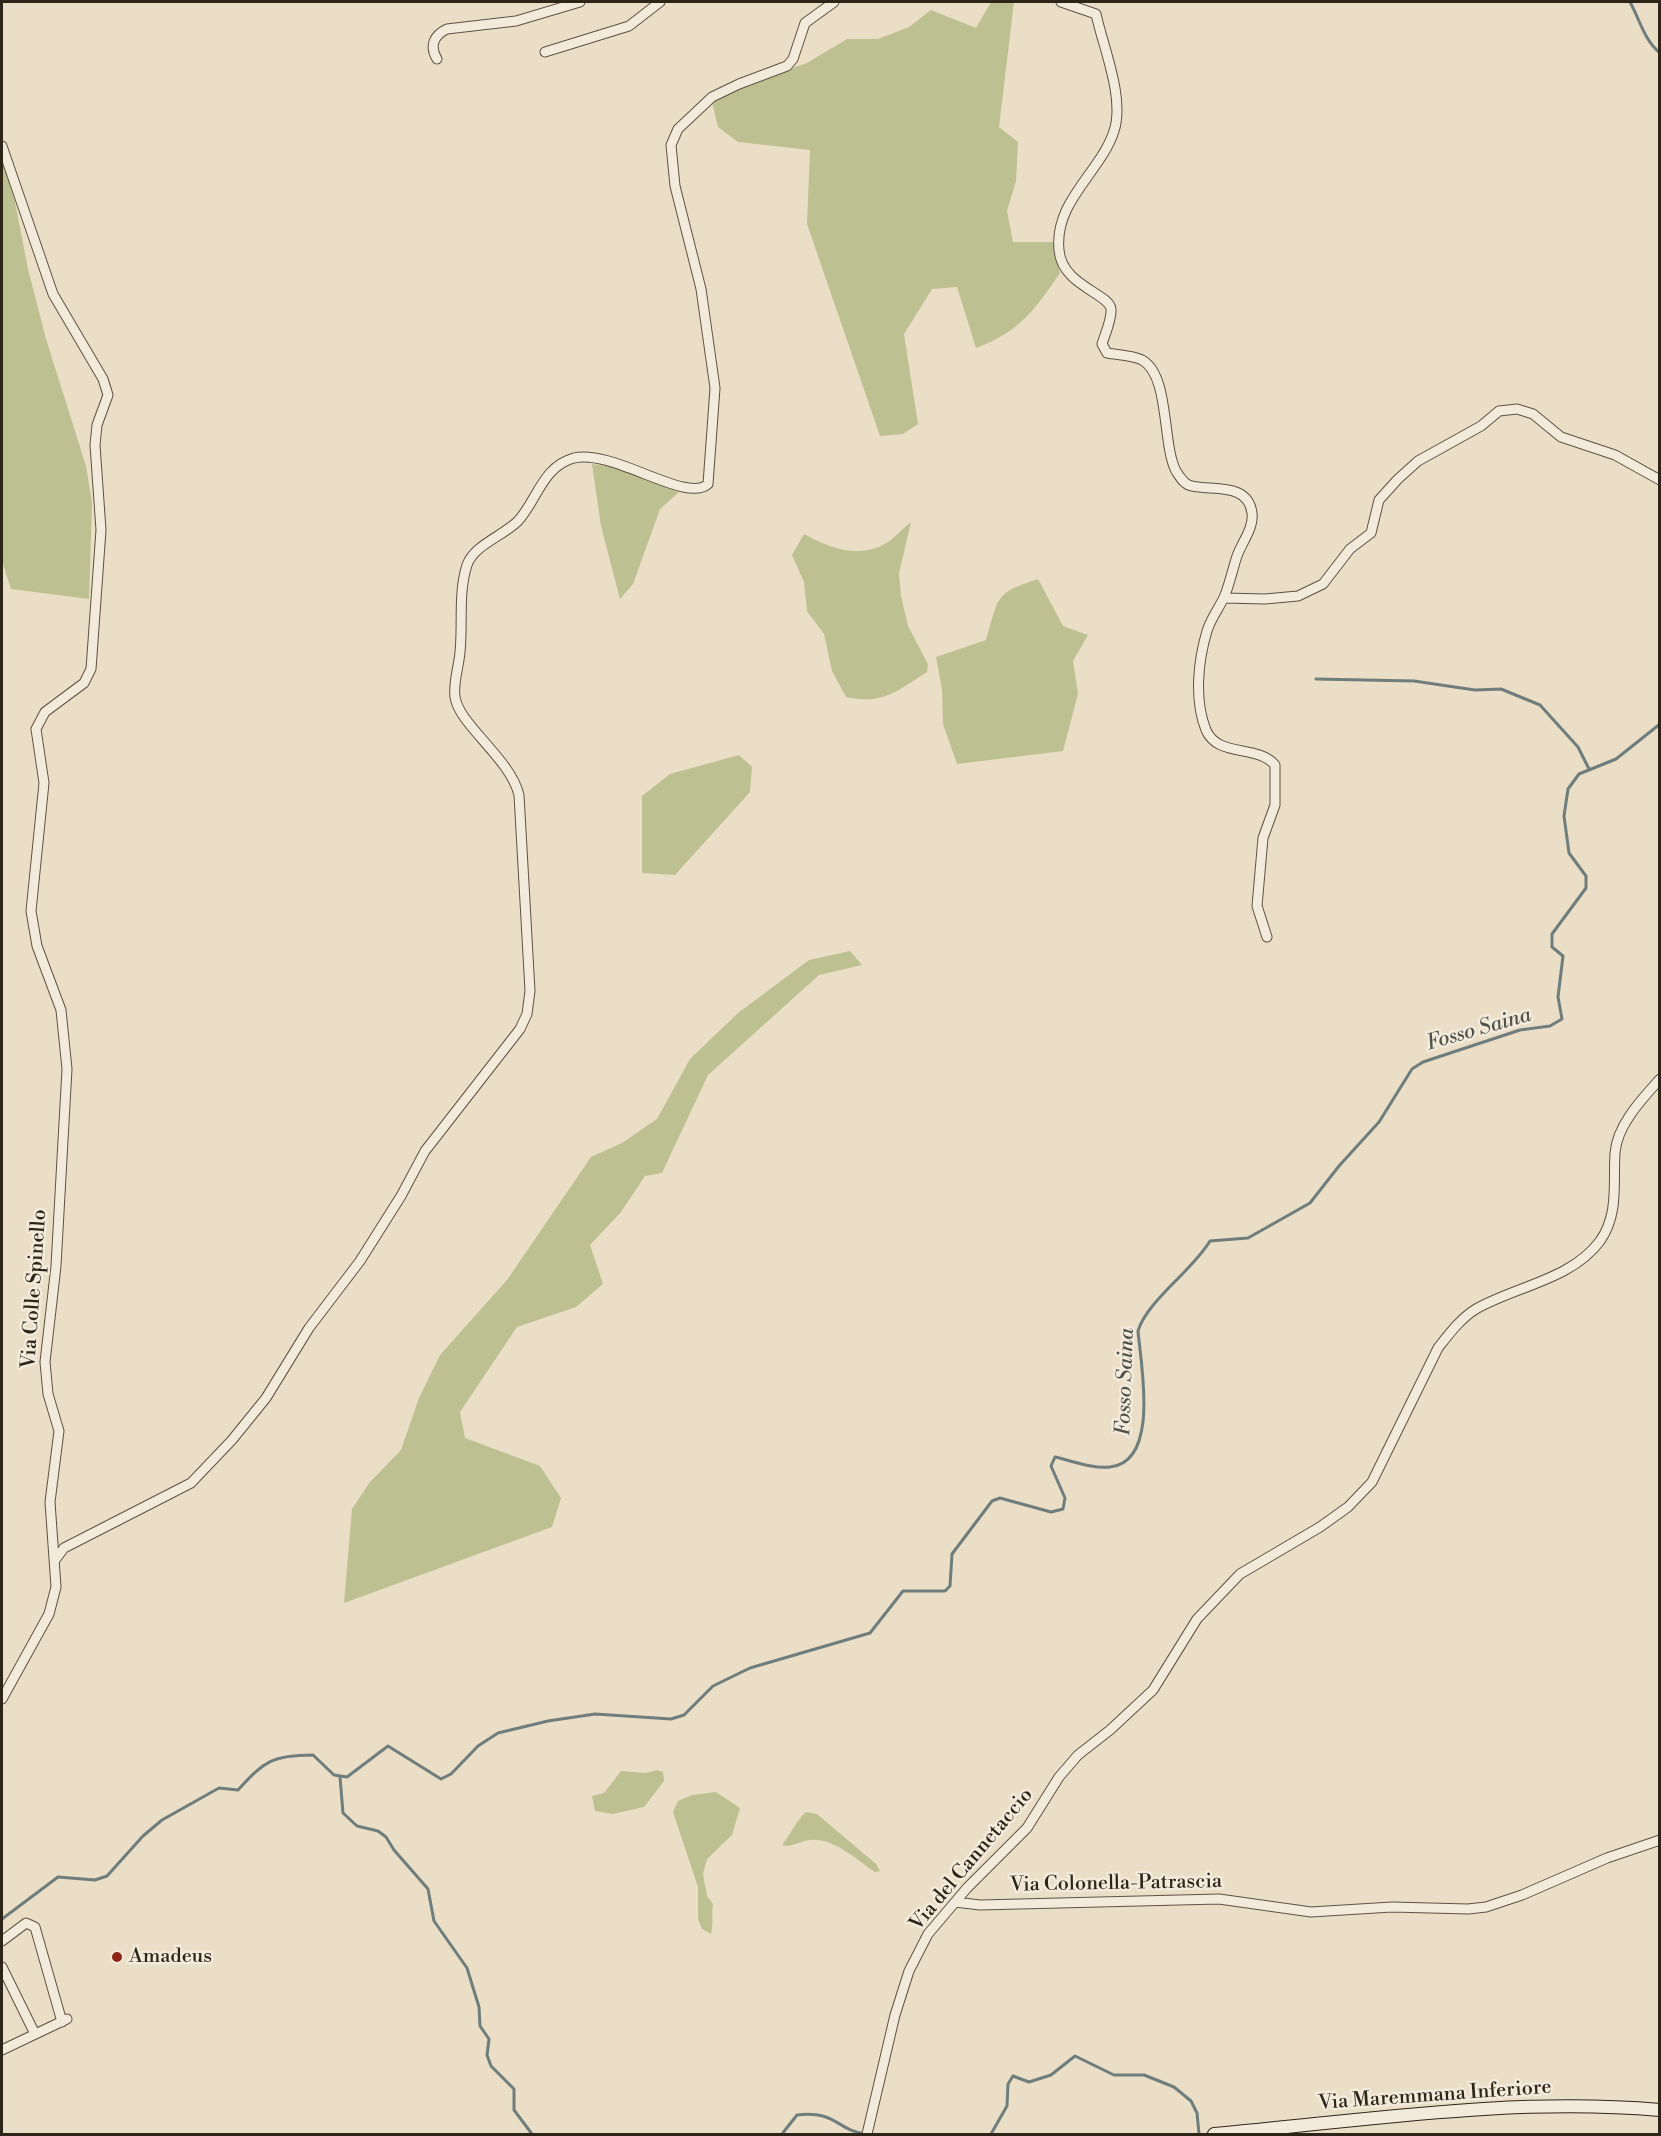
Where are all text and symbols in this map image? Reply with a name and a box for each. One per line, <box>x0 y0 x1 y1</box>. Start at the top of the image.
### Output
water label: Fosso Saina <box>1424 1003 1534 1057</box>
street label: Via Colle Spinello <box>17 1208 53 1370</box>
water label: Fosso Saina <box>1112 1328 1140 1436</box>
street label: Via del Cannetaccio <box>905 1784 1039 1936</box>
street label: Via Colonella-Patrascia <box>1010 1870 1222 1898</box>
place label: Amadeus <box>129 1945 212 1969</box>
marker: Amadeus <box>110 1950 124 1964</box>
street label: Via Maremmana Inferiore <box>1318 2076 1552 2116</box>

